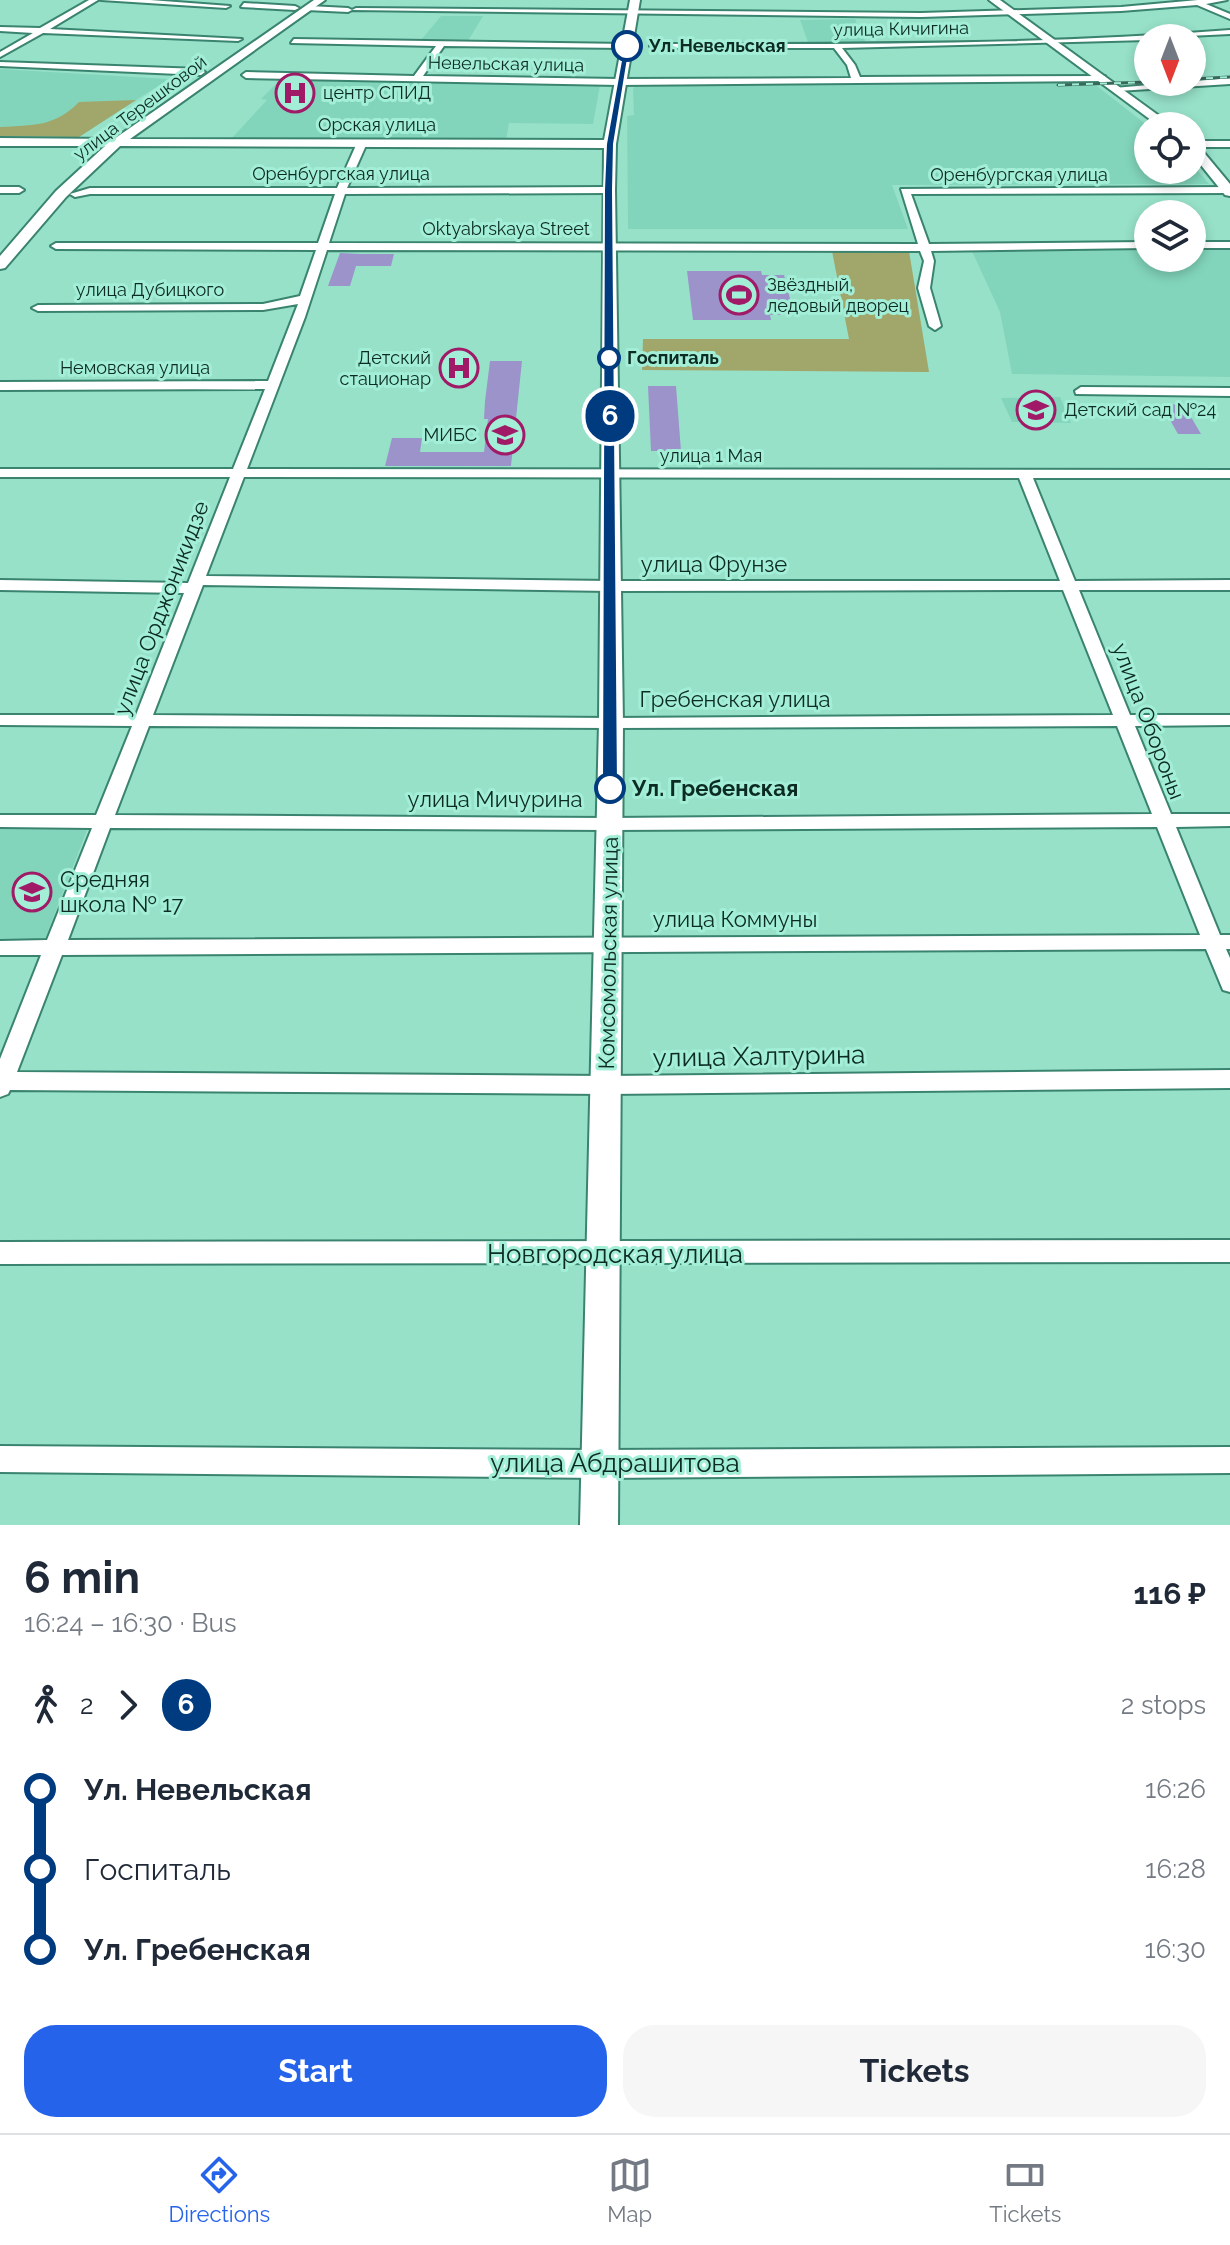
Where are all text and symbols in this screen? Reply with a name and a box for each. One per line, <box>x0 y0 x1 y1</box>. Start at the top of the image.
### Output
street label: улица Кичигина <box>833 17 969 40</box>
north arrow <box>1134 24 1206 96</box>
map controls <box>1134 24 1206 272</box>
marker: Ул. Невельская <box>612 31 642 61</box>
place label: Ул. Невельская <box>648 35 786 56</box>
street label: улица Терешковой <box>69 51 210 164</box>
street label: Невельская улица <box>428 52 584 75</box>
hospital icon: центр СПИД <box>274 72 316 114</box>
place label: центр СПИД <box>323 82 431 103</box>
button: locate <box>1134 112 1206 184</box>
street label: Орская улица <box>318 114 436 135</box>
street label: Оренбургская улица <box>252 163 430 184</box>
street label: Оренбургская улица <box>930 164 1108 185</box>
button: layers <box>1134 200 1206 272</box>
street label: Oktyabrskaya Street <box>422 218 590 239</box>
sports icon: Звёздный, ледовый дворец <box>718 274 760 316</box>
place label: Звёздный, ледовый дворец <box>767 274 909 316</box>
street label: улица Дубицкого <box>76 279 224 300</box>
place label: Детский стационар <box>340 347 431 389</box>
hospital icon: Детский стационар <box>438 347 480 389</box>
marker: Госпиталь <box>598 347 620 369</box>
place label: Госпиталь <box>627 347 719 368</box>
street label: Немовская улица <box>60 357 210 378</box>
school or university icon: Детский сад №24 <box>1015 389 1057 431</box>
line badge: 6 <box>584 390 636 442</box>
text: 6 <box>602 399 619 432</box>
place label: Детский сад №24 <box>1064 399 1216 420</box>
school or university icon: МИБС <box>484 414 526 456</box>
place label: МИБС <box>423 424 477 445</box>
street label: улица 1 Мая <box>660 445 762 466</box>
street label: улица Орджоникидзе <box>108 497 214 719</box>
street label: улица Фрунзе <box>641 551 787 577</box>
street label: улица Обороны <box>1107 639 1191 803</box>
street label: Гребенская улица <box>639 686 831 712</box>
marker: Ул. Гребенская <box>595 773 625 803</box>
place label: Ул. Гребенская <box>631 775 798 801</box>
street label: улица Мичурина <box>408 786 582 812</box>
street label: Комсомольская улица <box>593 836 623 1070</box>
place label: Средняя школа № 17 <box>60 866 184 917</box>
school or university icon: Средняя школа № 17 <box>11 871 53 913</box>
street label: улица Коммуны <box>653 906 817 932</box>
street label: улица Халтурина <box>652 1039 866 1073</box>
street label: Новгородская улица <box>487 1239 743 1269</box>
street label: улица Абдрашитова <box>490 1448 740 1478</box>
text: 6 min <box>24 1552 140 1603</box>
text: 116 ₽ <box>1134 1576 1206 1611</box>
text: 16:24 – 16:30 · Bus <box>24 1608 237 1638</box>
icon: walk <box>24 1683 68 1727</box>
icon: forward <box>106 1683 150 1727</box>
text: 6 <box>178 1688 195 1721</box>
text: 2 <box>80 1690 94 1720</box>
text: 2 stops <box>1121 1690 1206 1720</box>
text: Ул. Невельская <box>84 1772 312 1807</box>
text: 16:26 <box>1145 1774 1206 1804</box>
text: Госпиталь <box>84 1852 231 1887</box>
text: 16:28 <box>1145 1854 1206 1884</box>
text: Ул. Гребенская <box>84 1932 311 1967</box>
text: 16:30 <box>1145 1934 1206 1964</box>
button: Start <box>24 2025 607 2117</box>
button: Tickets <box>623 2025 1206 2117</box>
tab: Directions <box>169 2153 270 2227</box>
tab: Map <box>607 2153 652 2227</box>
tab: Tickets <box>989 2153 1061 2227</box>

